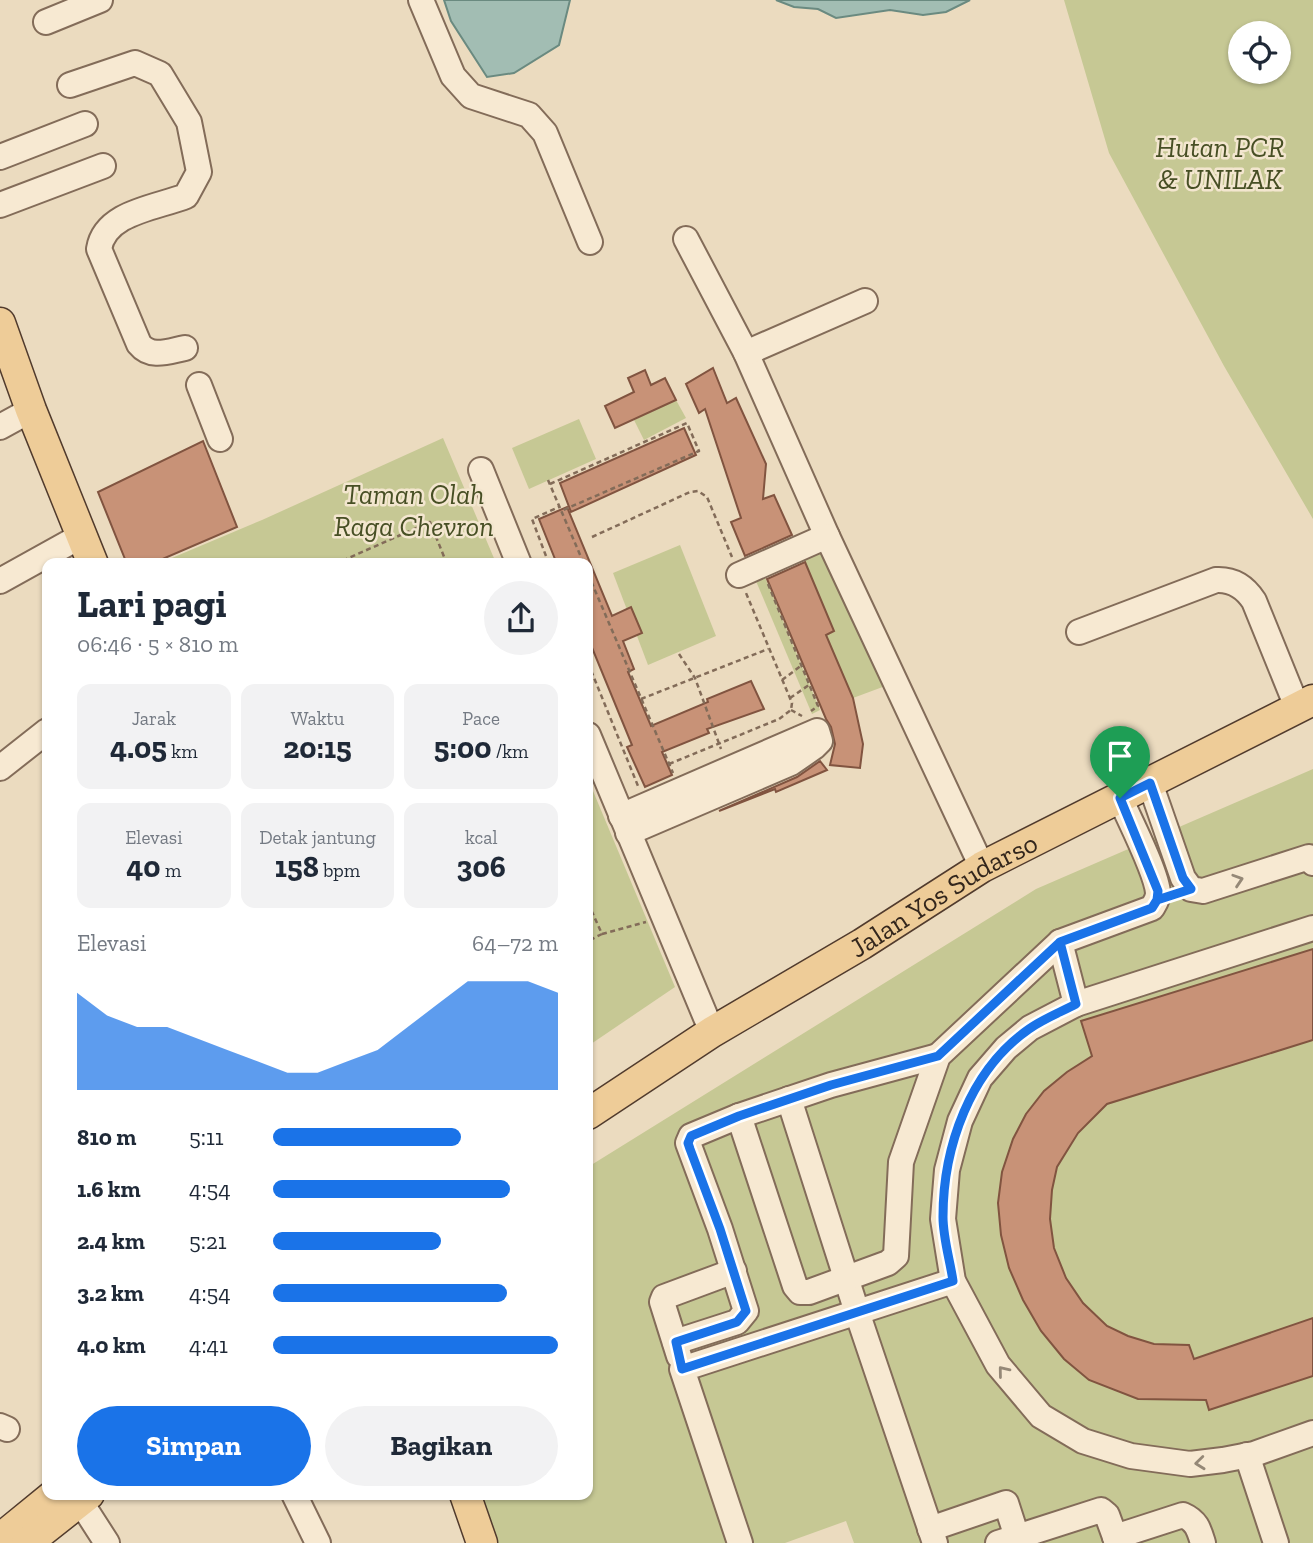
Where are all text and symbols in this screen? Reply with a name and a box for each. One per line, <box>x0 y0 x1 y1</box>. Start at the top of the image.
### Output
map controls <box>1228 21 1291 84</box>
button: locate <box>1228 21 1291 84</box>
park label: Hutan PCR & UNILAK <box>1155 131 1285 196</box>
park label: Taman Olah Raga Chevron <box>334 478 494 543</box>
text: Lari pagi <box>77 581 227 627</box>
button: share <box>484 581 558 655</box>
text: 06:46 · 5 × 810 m <box>77 630 238 658</box>
text: Jarak <box>132 707 176 730</box>
text: Waktu <box>291 707 344 730</box>
text: Pace <box>462 707 500 730</box>
pin <box>1090 726 1150 798</box>
text: 4.05 <box>110 730 167 766</box>
text: 20:15 <box>283 730 352 766</box>
text: 5:00 <box>434 730 491 766</box>
icon: arrive <box>1101 737 1139 775</box>
text: km <box>167 740 198 763</box>
text: /km <box>491 740 529 763</box>
text: Elevasi <box>125 826 182 849</box>
text: Detak jantung <box>259 826 376 849</box>
text: kcal <box>465 826 497 849</box>
street label: Jalan Yos Sudarso <box>844 826 1043 965</box>
text: 40 <box>126 849 161 885</box>
text: 158 <box>275 849 319 885</box>
text: 306 <box>456 849 506 885</box>
text: m <box>161 859 181 882</box>
text: bpm <box>319 859 360 882</box>
one-way arrow <box>1232 874 1244 888</box>
text: Elevasi <box>77 929 146 957</box>
text: 64–72 m <box>472 929 558 957</box>
text: 810 m <box>77 1123 136 1151</box>
text: 5:11 <box>189 1123 224 1151</box>
text: 1.6 km <box>77 1175 141 1203</box>
text: 4:54 <box>189 1175 231 1203</box>
text: 2.4 km <box>77 1227 145 1255</box>
text: 5:21 <box>189 1227 227 1255</box>
text: 3.2 km <box>77 1279 144 1307</box>
text: 4:54 <box>189 1279 231 1307</box>
text: 4.0 km <box>77 1331 146 1359</box>
text: 4:41 <box>189 1331 228 1359</box>
one-way arrow <box>999 1367 1012 1379</box>
button: Simpan <box>77 1406 311 1486</box>
button: Bagikan <box>325 1406 558 1486</box>
one-way arrow <box>1194 1455 1206 1470</box>

